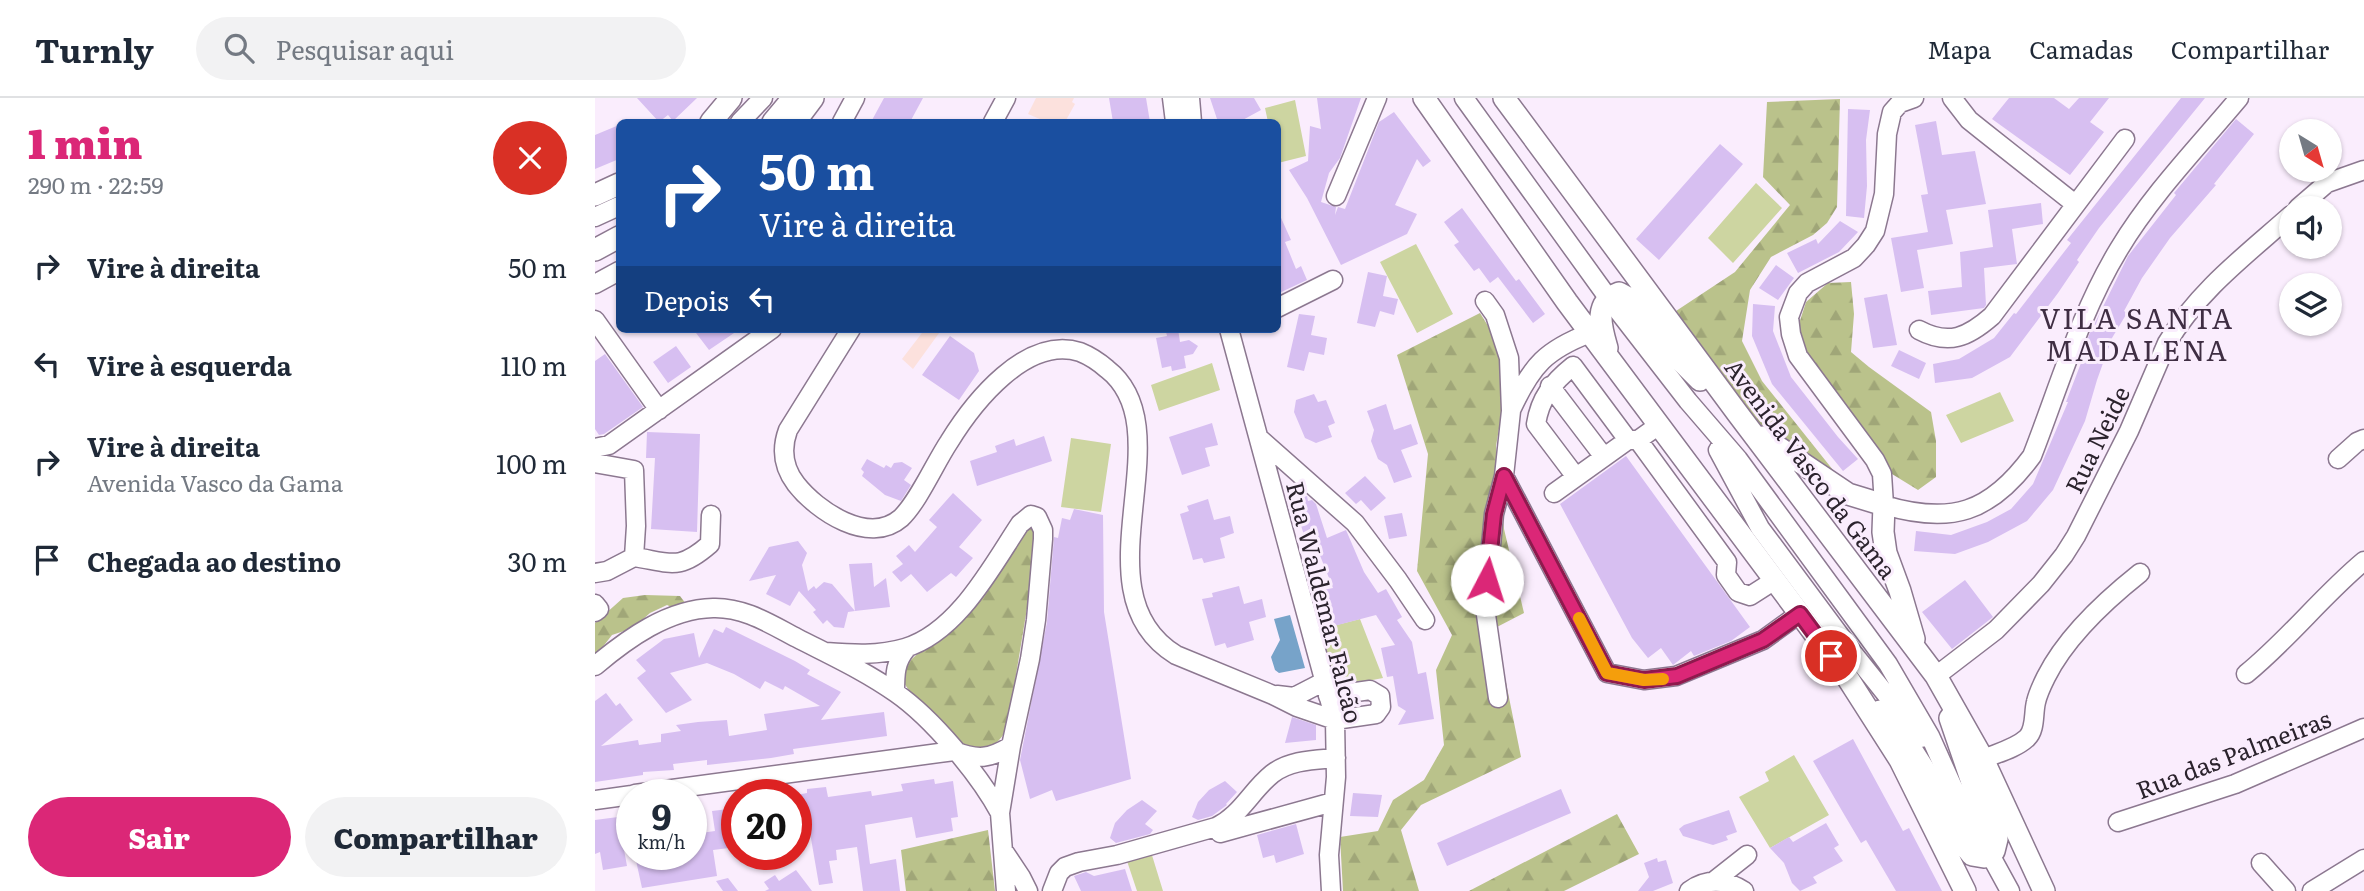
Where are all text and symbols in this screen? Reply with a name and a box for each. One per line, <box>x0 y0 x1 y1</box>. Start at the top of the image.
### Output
search box <box>196 17 686 80</box>
text: Turnly <box>35 24 154 73</box>
icon: search <box>220 29 258 67</box>
text: Pesquisar aqui <box>276 29 454 68</box>
text: Mapa <box>1927 31 1991 66</box>
text: Camadas <box>2029 31 2133 66</box>
text: Compartilhar <box>2171 31 2329 66</box>
text: 1 min <box>28 110 143 172</box>
north arrow <box>2279 119 2341 182</box>
map controls <box>2279 119 2342 336</box>
button: close <box>493 121 567 195</box>
text: 50 m <box>759 132 875 205</box>
icon: right <box>644 147 735 238</box>
text: 290 m · 22:59 <box>28 167 163 201</box>
button: sound <box>2279 196 2342 259</box>
text: Vire à direita <box>759 199 956 247</box>
icon: right <box>28 247 66 285</box>
text: Vire à direita <box>87 247 260 286</box>
text: 50 m <box>508 247 567 286</box>
button: layers <box>2279 273 2342 336</box>
text: Depois <box>644 280 729 319</box>
icon: left <box>743 280 781 318</box>
district label: VILA SANTA MADALENA <box>2040 296 2234 370</box>
icon: left <box>28 345 66 383</box>
text: Vire à esquerda <box>87 345 292 384</box>
text: 110 m <box>500 345 567 384</box>
street label: Avenida Vasco da Gama <box>1718 351 1906 585</box>
street label: Rua Neide <box>2055 379 2137 499</box>
text: Vire à direita <box>87 426 260 465</box>
icon: right <box>28 443 66 481</box>
text: 100 m <box>496 443 567 482</box>
text: Avenida Vasco da Gama <box>87 465 343 499</box>
street label: Rua Waldemar Falcão <box>1279 477 1373 727</box>
icon: arrive <box>28 541 66 579</box>
text: Chegada ao destino <box>87 541 341 580</box>
text: 30 m <box>507 541 567 580</box>
position arrow <box>1450 543 1524 617</box>
pin <box>1801 626 1861 686</box>
icon: arrive <box>1812 637 1850 675</box>
street label: Rua das Palmeiras <box>2131 700 2336 806</box>
speed limit sign: 20 <box>721 779 812 870</box>
text: 9 <box>651 789 672 841</box>
button: Sair <box>28 797 291 877</box>
button: Compartilhar <box>305 797 567 877</box>
text: km/h <box>638 828 685 855</box>

